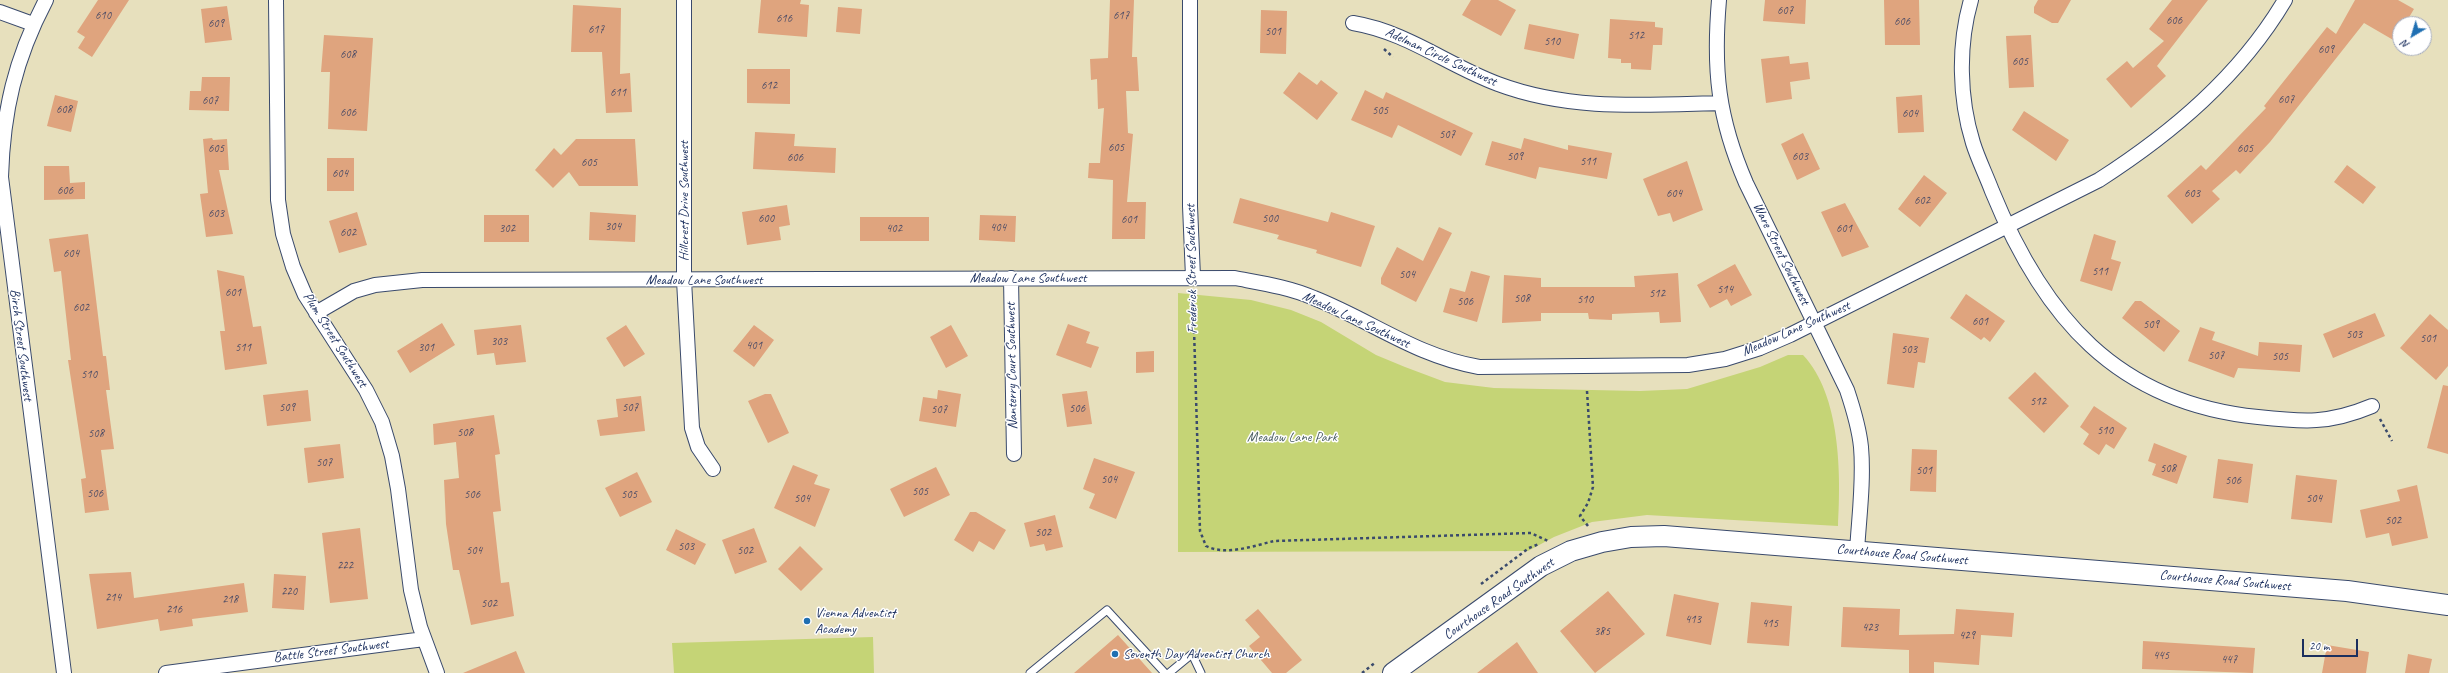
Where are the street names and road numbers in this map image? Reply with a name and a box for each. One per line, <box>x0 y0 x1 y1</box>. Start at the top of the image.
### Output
street label: Adelman Circle Southwest <box>1383 24 1499 90</box>
street label: Hillcrest Drive Southwest <box>676 141 692 261</box>
street label: Ware Street Southwest <box>1749 200 1813 308</box>
street label: Frederick Street Southwest <box>1182 204 1202 334</box>
street label: Meadow Lane Southwest <box>970 270 1086 286</box>
street label: Meadow Lane Southwest <box>646 272 762 288</box>
street label: Birch Street Southwest <box>6 288 36 402</box>
street label: Meadow Lane Southwest <box>1300 288 1412 352</box>
street label: Plum Street Southwest <box>299 289 371 391</box>
street label: Meadow Lane Southwest <box>1739 298 1853 360</box>
street label: Nanterry Court Southwest <box>1002 302 1022 430</box>
street label: Courthouse Road Southwest <box>1836 541 1968 569</box>
street label: Courthouse Road Southwest <box>1440 554 1558 644</box>
street label: Courthouse Road Southwest <box>2159 567 2291 595</box>
street label: Battle Street Southwest <box>272 636 390 666</box>

